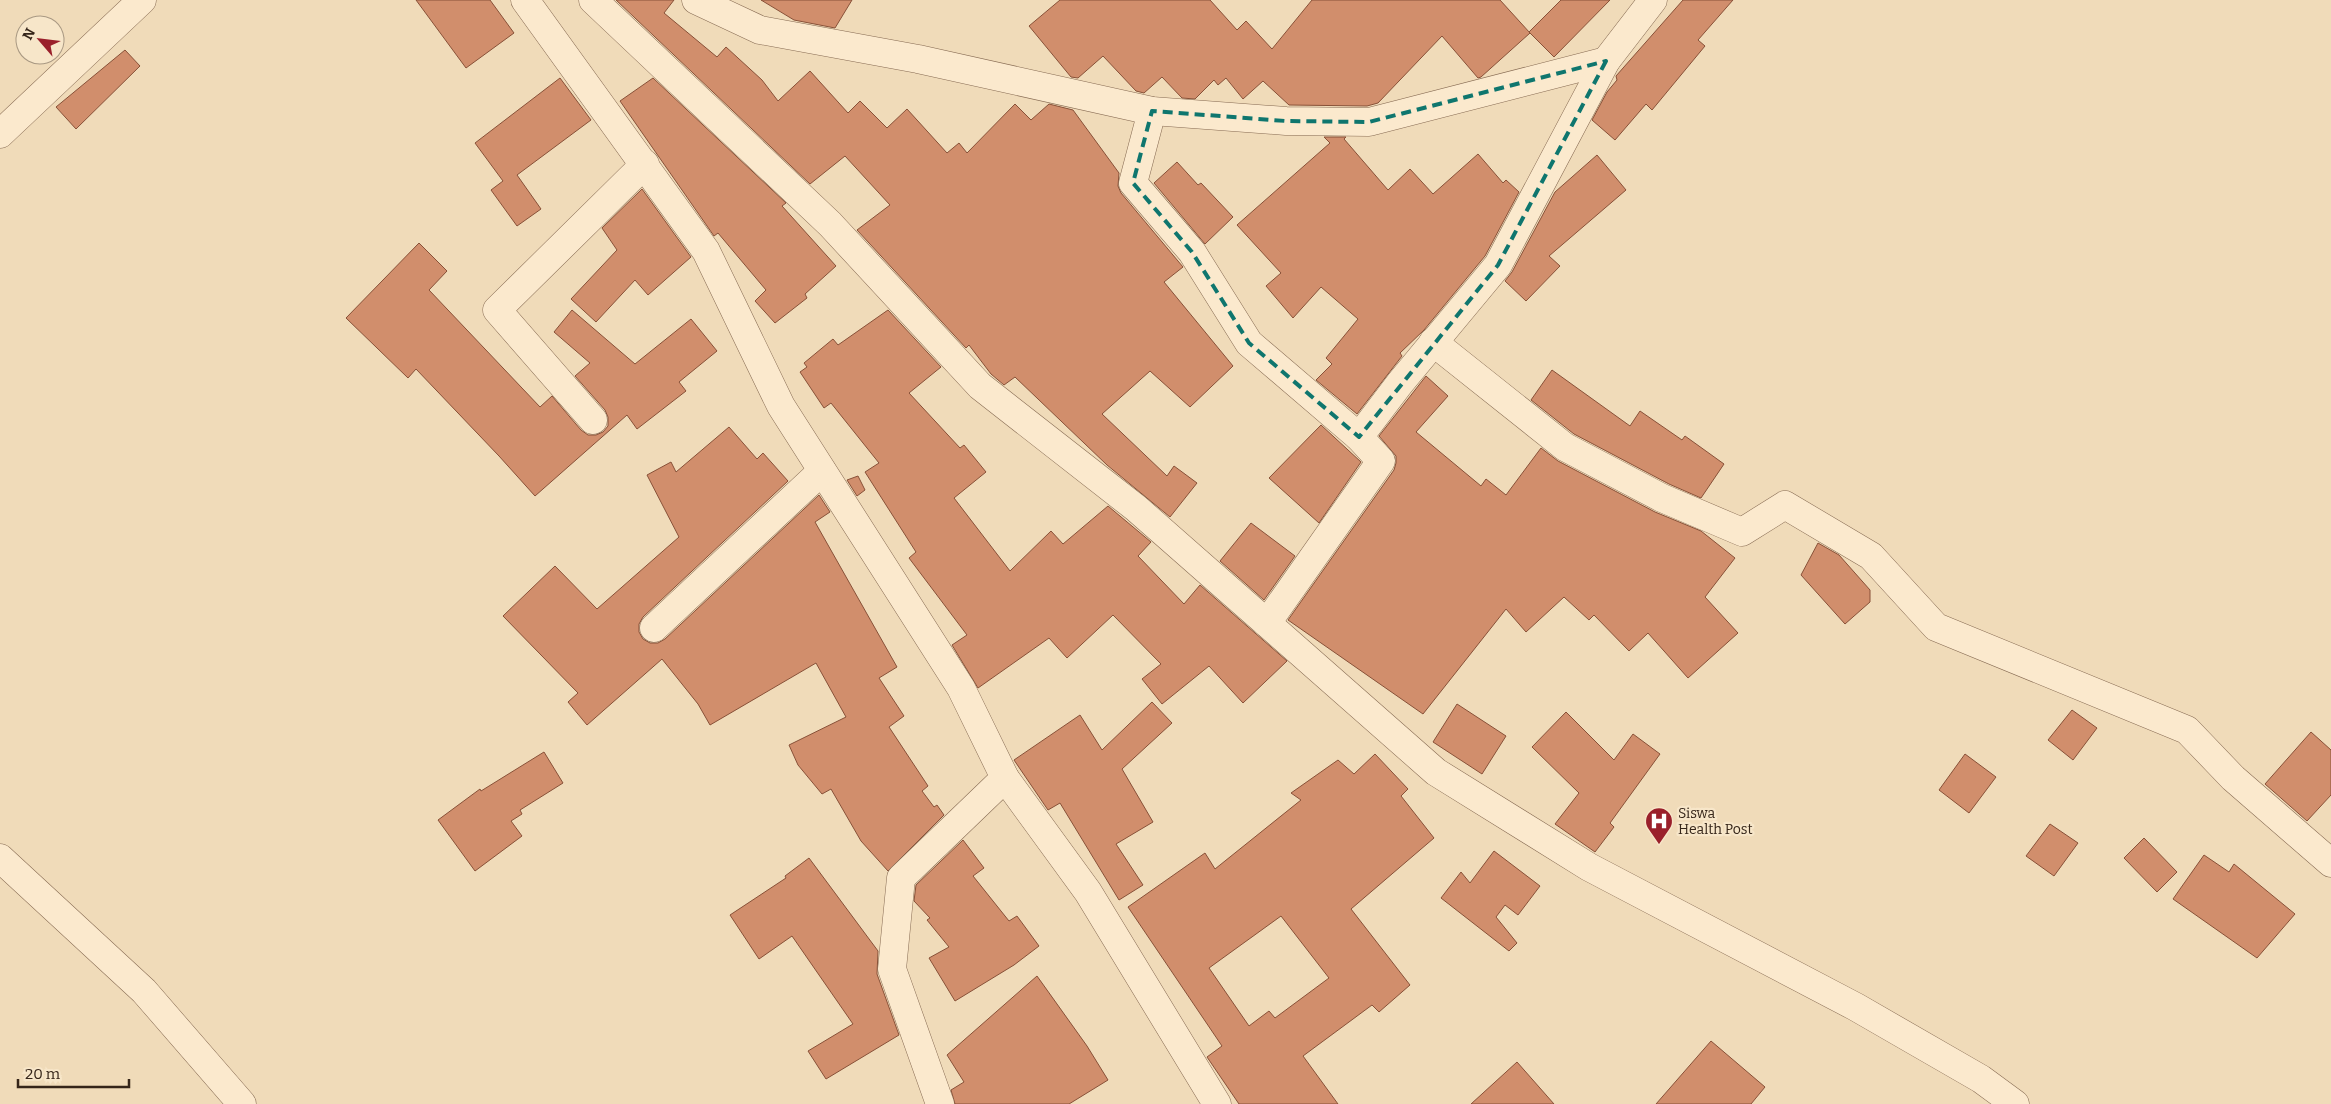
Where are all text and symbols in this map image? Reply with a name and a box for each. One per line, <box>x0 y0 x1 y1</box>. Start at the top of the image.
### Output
north arrow <box>15 15 65 65</box>
text: N <box>19 25 39 43</box>
place label: Siswa Health Post <box>1678 805 1753 838</box>
hospital icon: Siswa Health Post <box>1644 806 1674 845</box>
scale bar <box>18 1056 129 1088</box>
text: 20 m <box>25 1065 61 1083</box>

